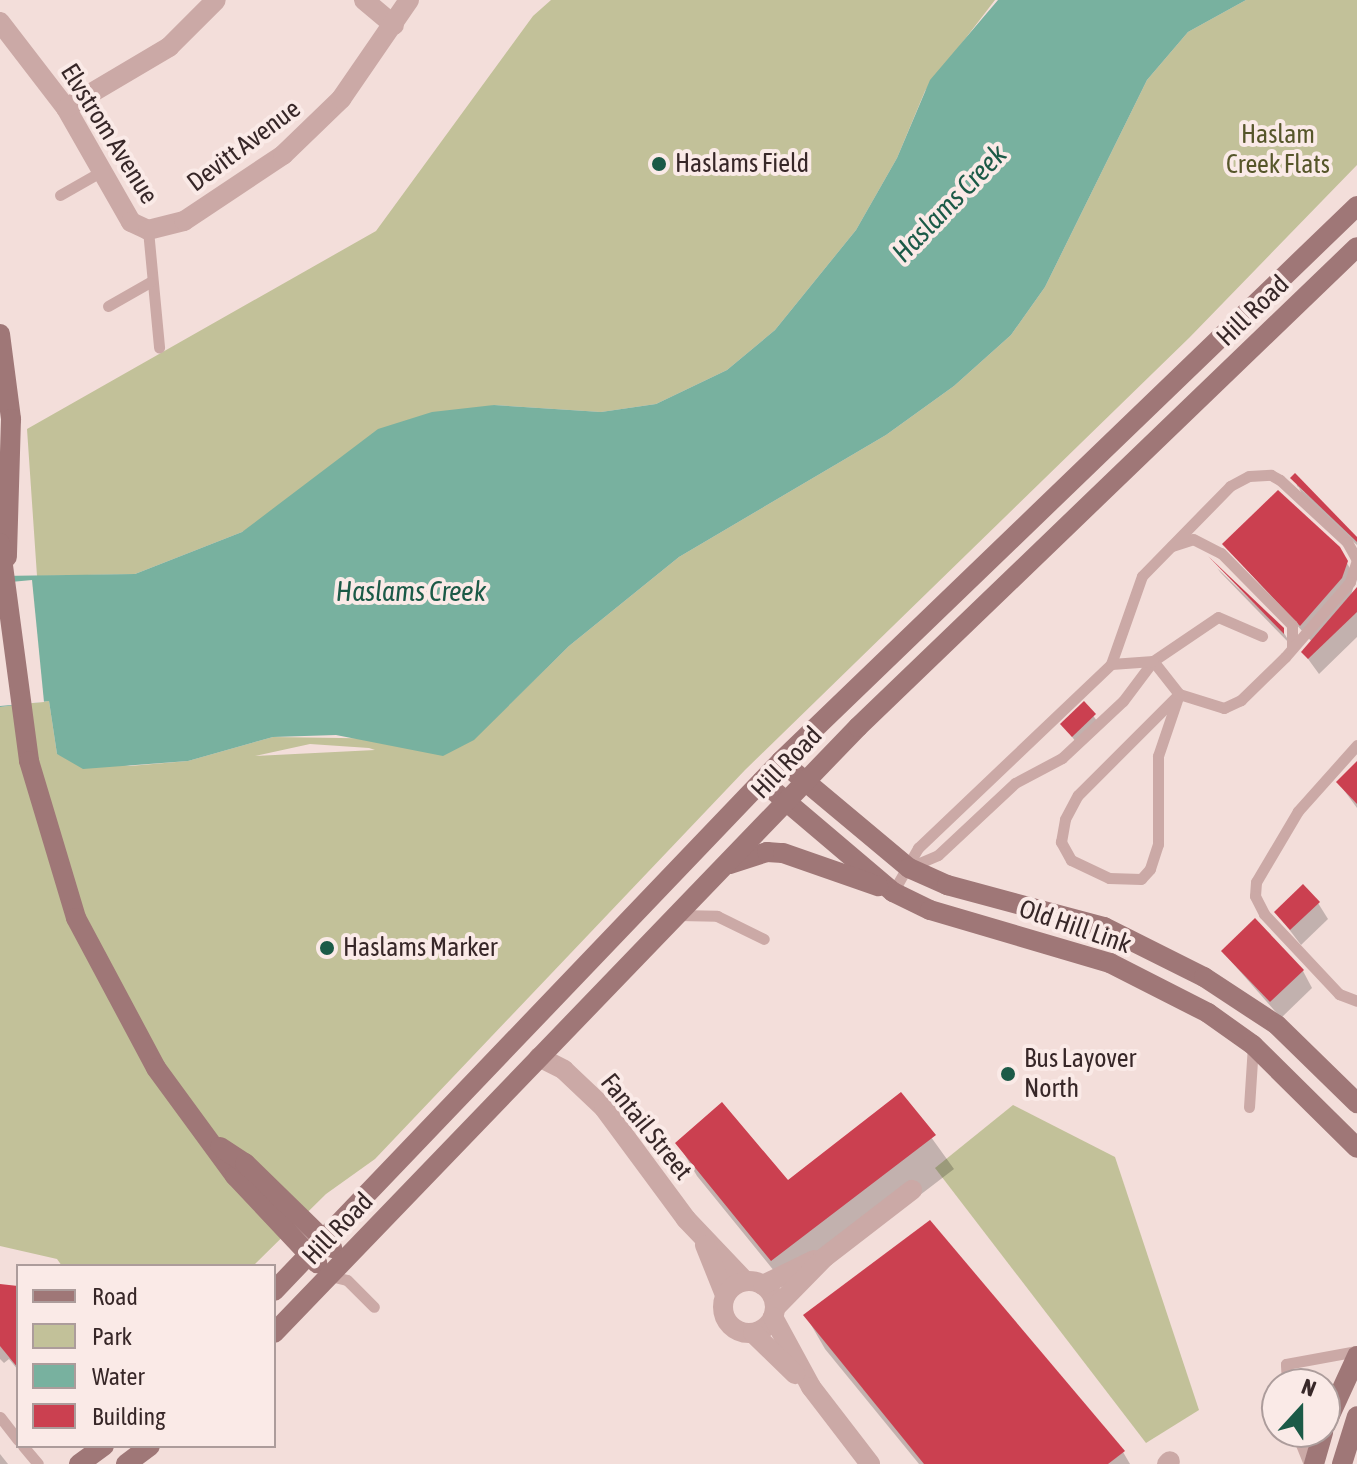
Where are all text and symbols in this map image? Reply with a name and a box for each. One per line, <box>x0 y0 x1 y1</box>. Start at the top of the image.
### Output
street label: Elvstrom Avenue <box>54 58 164 210</box>
street label: Devitt Avenue <box>181 93 307 199</box>
park label: Haslam Creek Flats <box>1226 119 1330 180</box>
water label: Haslams Creek <box>885 137 1013 269</box>
place label: Haslams Field <box>675 148 809 180</box>
marker: Haslams Field <box>650 155 668 173</box>
street label: Hill Road <box>1210 269 1296 353</box>
water label: Haslams Creek <box>336 574 486 608</box>
street label: Hill Road <box>745 720 829 806</box>
street label: Old Hill Link <box>1015 893 1135 961</box>
place label: Haslams Marker <box>343 932 497 964</box>
marker: Haslams Marker <box>318 939 336 957</box>
place label: Bus Layover North <box>1024 1043 1136 1104</box>
marker: Bus Layover North <box>999 1065 1017 1083</box>
street label: Fantail Street <box>594 1068 698 1186</box>
street label: Hill Road <box>296 1186 380 1272</box>
legend <box>16 1264 276 1448</box>
text: Road <box>92 1283 138 1310</box>
text: Park <box>92 1323 132 1350</box>
text: Water <box>92 1363 145 1390</box>
north arrow <box>1261 1368 1341 1448</box>
text: N <box>1298 1373 1320 1402</box>
text: Building <box>92 1403 165 1430</box>

